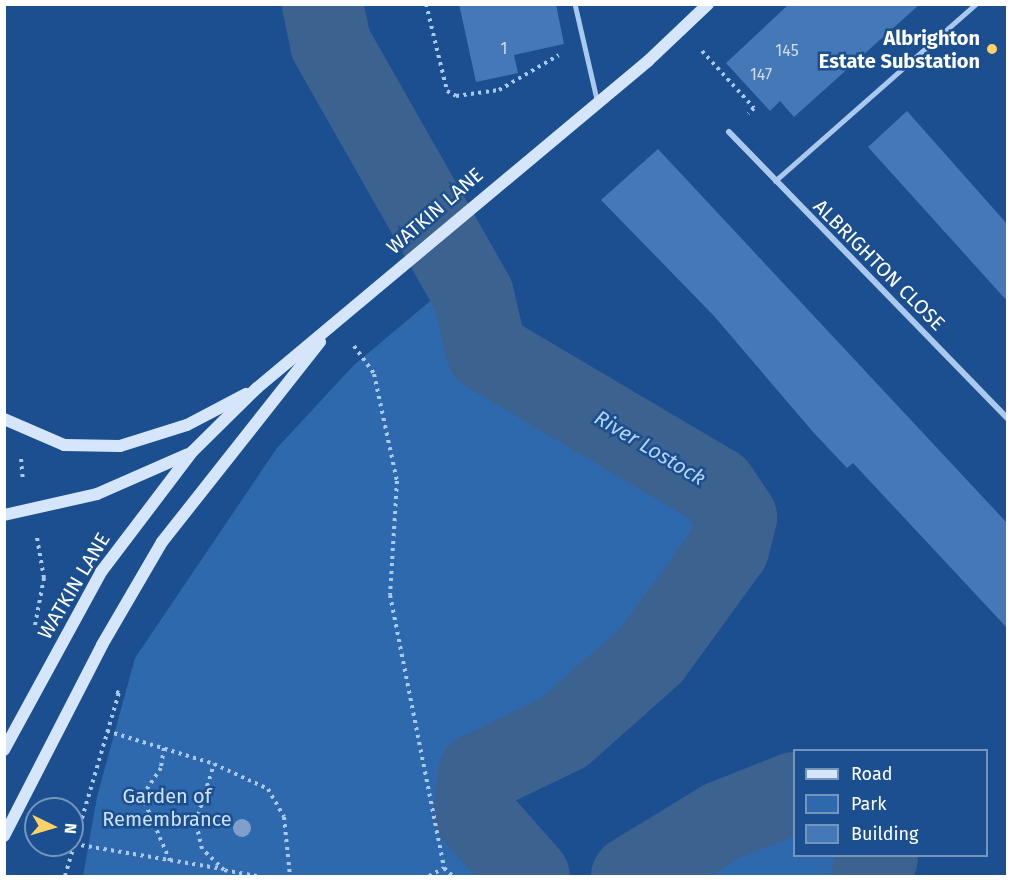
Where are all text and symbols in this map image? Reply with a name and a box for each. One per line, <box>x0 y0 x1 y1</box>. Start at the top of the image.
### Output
place label: Albrighton Estate Substation <box>819 26 980 73</box>
house number: 1 <box>501 39 507 59</box>
house number: 145 <box>775 41 799 61</box>
marker: Albrighton Estate Substation <box>985 42 999 56</box>
house number: 147 <box>750 65 772 85</box>
street label: WATKIN LANE <box>382 163 488 259</box>
street label: ALBRIGHTON CLOSE <box>808 194 950 336</box>
water label: River Lostock <box>590 405 710 491</box>
street label: WATKIN LANE <box>33 529 115 643</box>
legend <box>793 749 988 857</box>
text: Road <box>851 763 893 785</box>
park label: Garden of Remembrance <box>102 785 232 832</box>
text: Park <box>851 793 886 815</box>
north arrow <box>24 797 84 857</box>
text: N <box>61 822 80 835</box>
text: Building <box>851 823 918 845</box>

